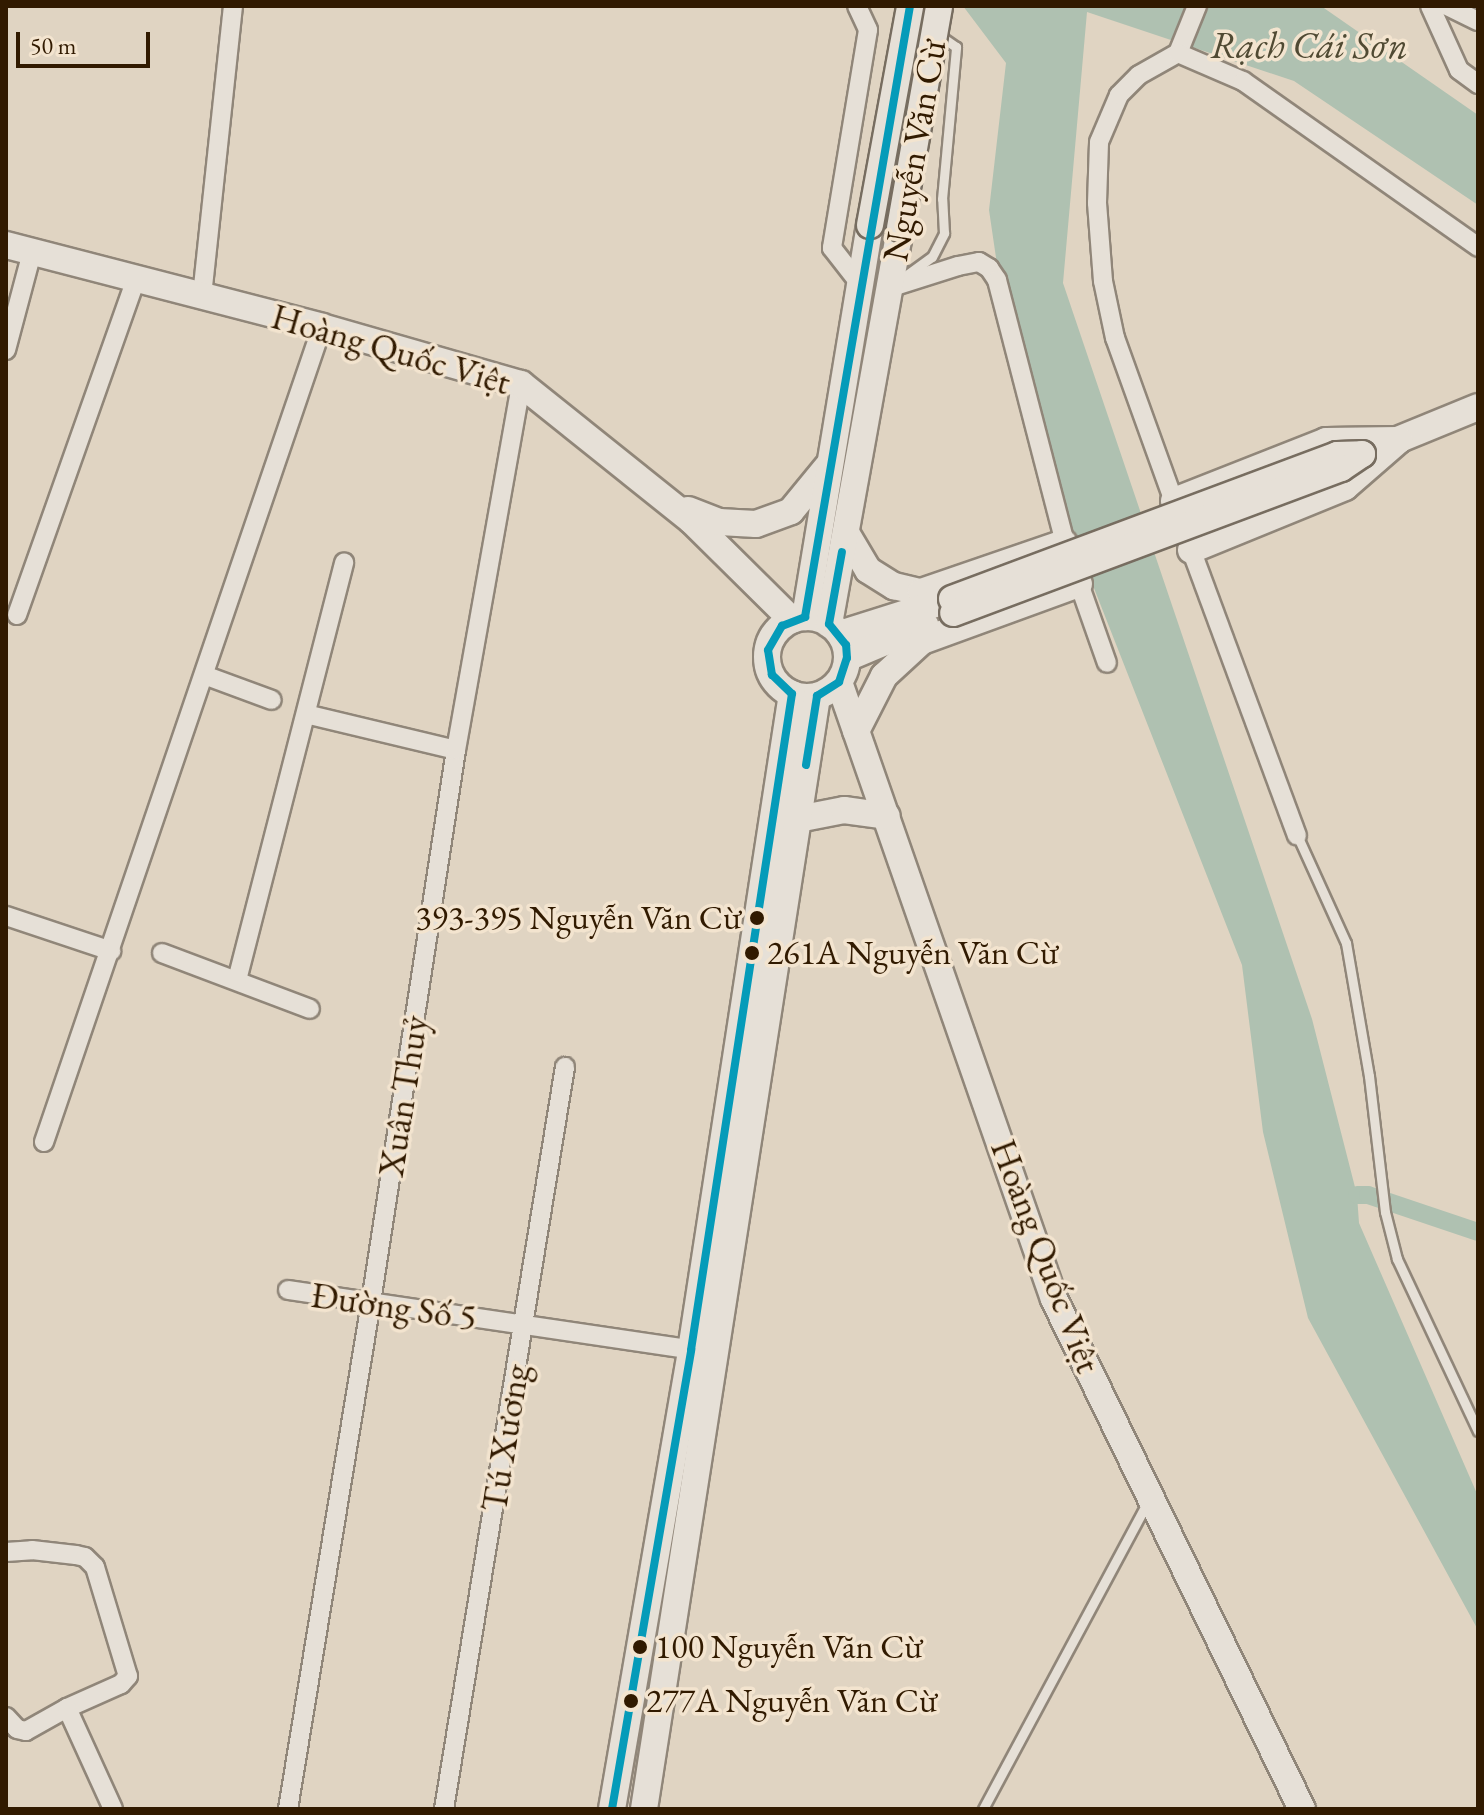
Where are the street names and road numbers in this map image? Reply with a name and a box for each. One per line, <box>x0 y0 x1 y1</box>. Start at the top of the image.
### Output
street label: Nguyễn Văn Cừ <box>873 35 955 265</box>
street label: Hoàng Quốc Việt <box>267 294 515 404</box>
street label: Xuân Thuỷ <box>369 1012 437 1180</box>
street label: Hoàng Quốc Việt <box>982 1133 1110 1379</box>
street label: Đường Số 5 <box>309 1273 479 1339</box>
street label: Tú Xương <box>472 1361 538 1515</box>

